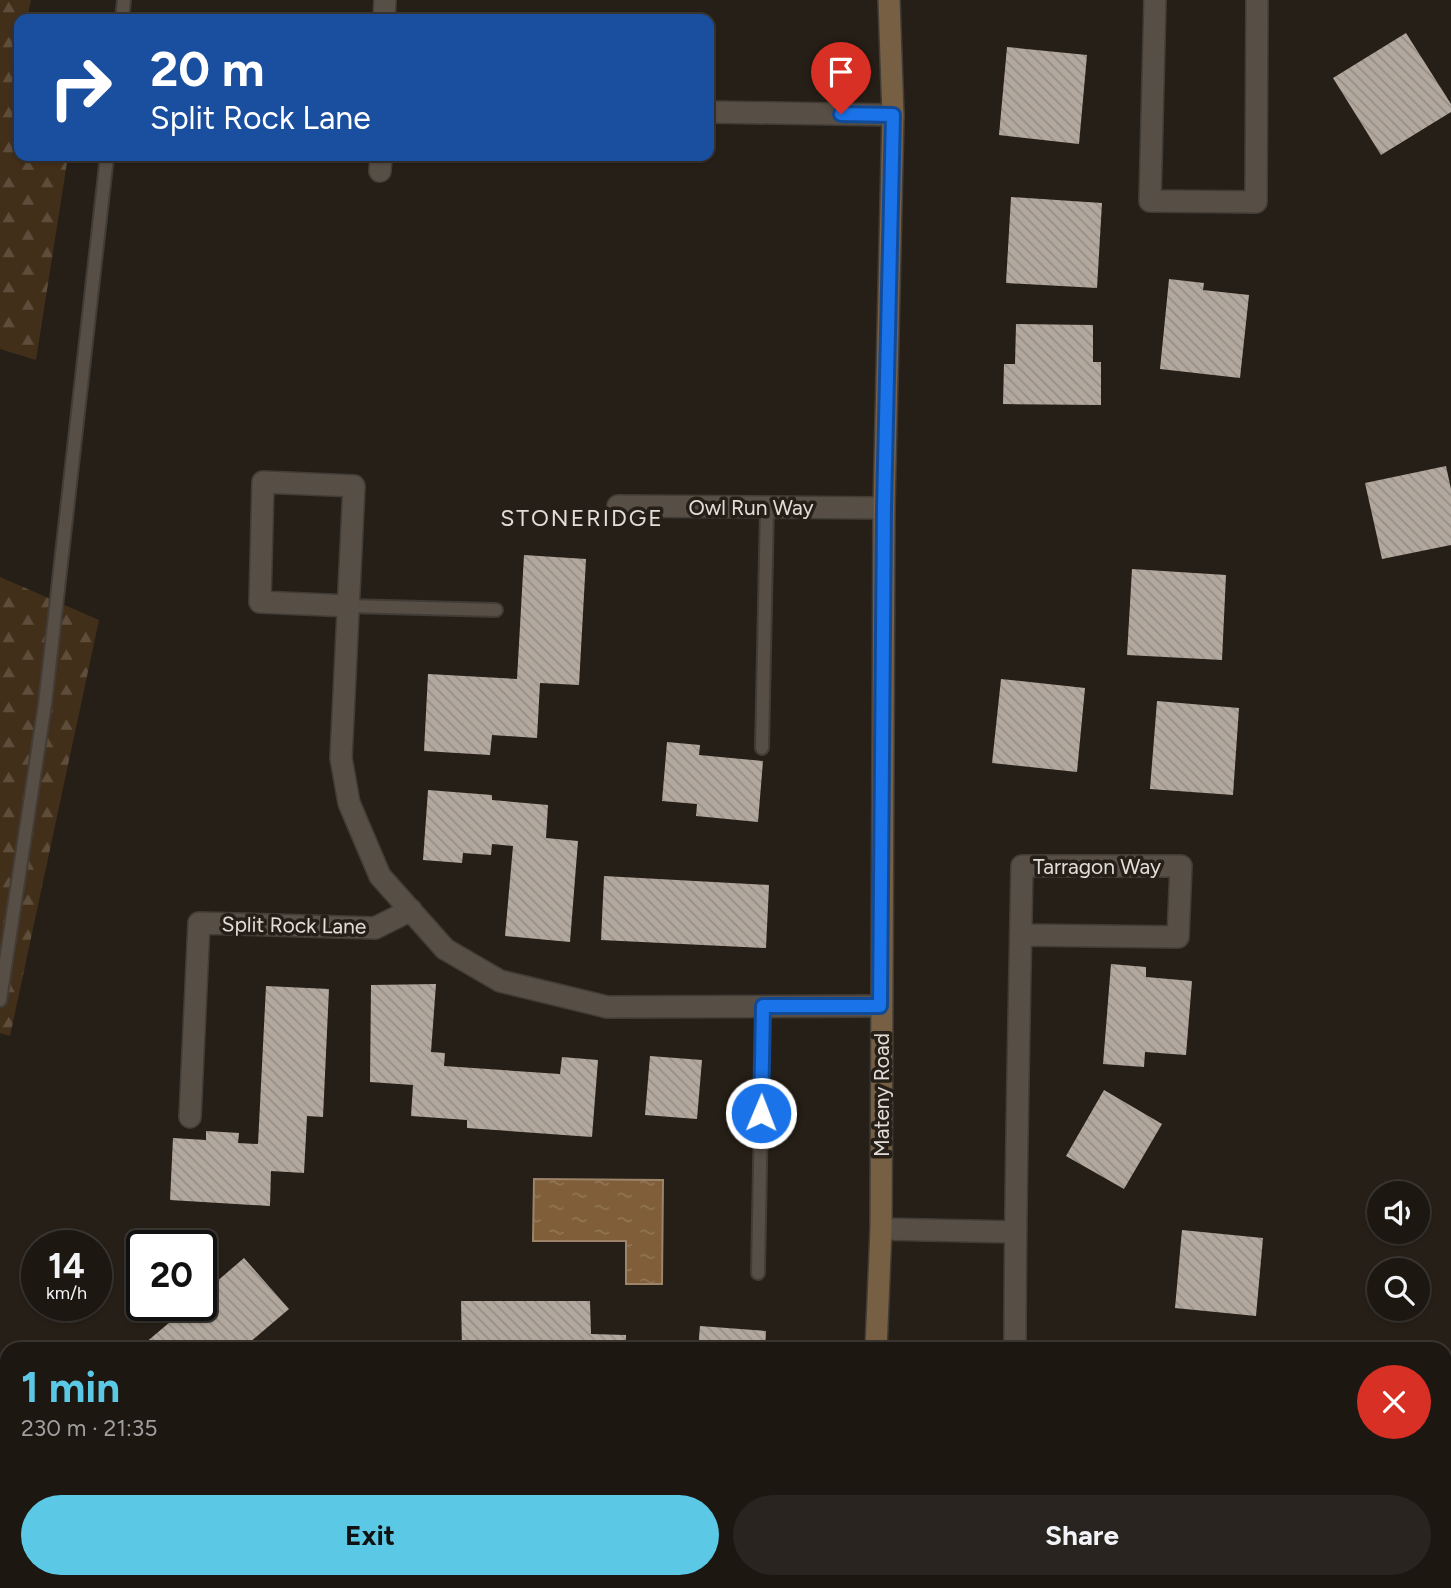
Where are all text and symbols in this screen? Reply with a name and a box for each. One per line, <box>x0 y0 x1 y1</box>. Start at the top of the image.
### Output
text: 20 m <box>150 39 265 98</box>
icon: right <box>35 42 126 133</box>
pin <box>811 42 871 114</box>
icon: arrive <box>822 53 860 91</box>
text: Split Rock Lane <box>150 99 371 137</box>
street label: Owl Run Way <box>688 495 814 520</box>
district label: STONERIDGE <box>500 504 664 532</box>
street label: Tarragon Way <box>1033 854 1161 879</box>
street label: Split Rock Lane <box>221 911 367 939</box>
street label: Mateny Road <box>869 1033 894 1157</box>
position arrow <box>724 1076 798 1150</box>
map controls <box>1367 1181 1430 1321</box>
button: sound <box>1367 1181 1430 1244</box>
speed limit sign: 20 <box>126 1230 217 1321</box>
text: 14 <box>48 1245 85 1287</box>
button: search <box>1367 1258 1430 1321</box>
text: km/h <box>46 1282 87 1304</box>
text: 1 min <box>21 1362 120 1413</box>
button: close <box>1357 1365 1431 1439</box>
text: 230 m · 21:35 <box>21 1414 157 1442</box>
button: Exit <box>21 1495 719 1575</box>
button: Share <box>733 1495 1431 1575</box>

